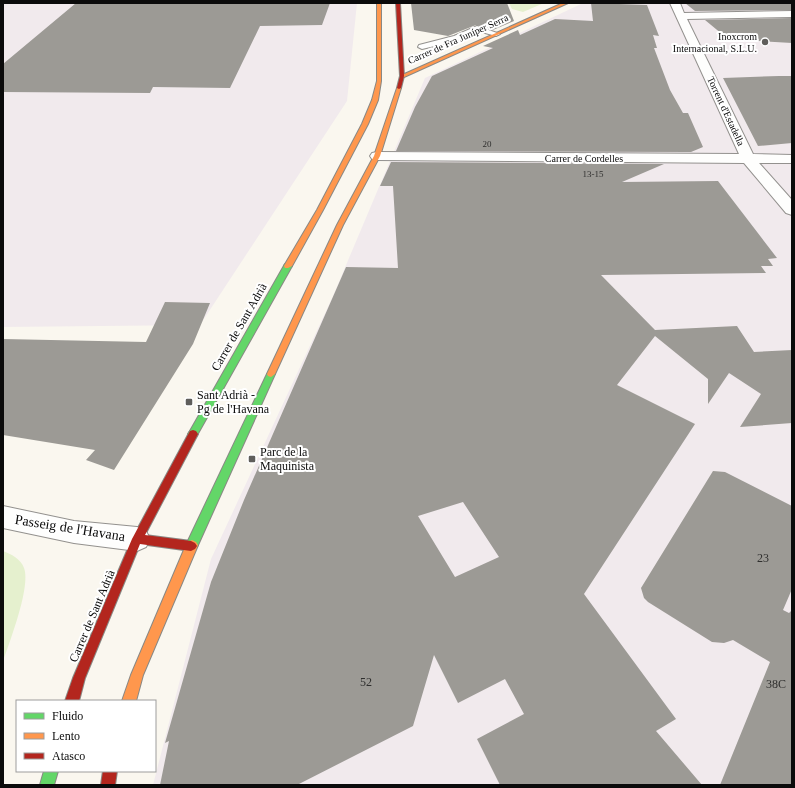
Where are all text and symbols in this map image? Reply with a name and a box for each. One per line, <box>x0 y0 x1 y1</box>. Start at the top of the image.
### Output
street label: Carrer de Fra Juníper Serra <box>406 12 510 66</box>
place label: Inoxcrom Internacional, S.L.U. <box>673 31 757 54</box>
marker: Inoxcrom Internacional, S.L.U. <box>760 37 770 47</box>
street label: Torrent d'Estadella <box>705 75 747 148</box>
house number: 20 <box>483 139 492 149</box>
street label: Carrer de Cordelles <box>545 153 623 164</box>
house number: 13-15 <box>583 169 604 179</box>
street label: Carrer de Sant Adrià <box>208 280 270 373</box>
place label: Sant Adrià - Pg de l'Havana <box>197 388 270 416</box>
marker: Sant Adrià - Pg de l'Havana <box>184 397 194 407</box>
place label: Parc de la Maquinista <box>260 445 315 473</box>
marker: Parc de la Maquinista <box>247 454 257 464</box>
street label: Passeig de l'Havana <box>14 512 127 544</box>
house number: 23 <box>757 551 769 565</box>
street label: Carrer de Sant Adrià <box>66 567 118 664</box>
house number: 52 <box>360 675 372 689</box>
house number: 38C <box>766 677 786 691</box>
legend <box>16 700 156 772</box>
text: Fluido <box>52 709 83 723</box>
text: Lento <box>52 729 80 743</box>
text: Atasco <box>52 749 85 763</box>

